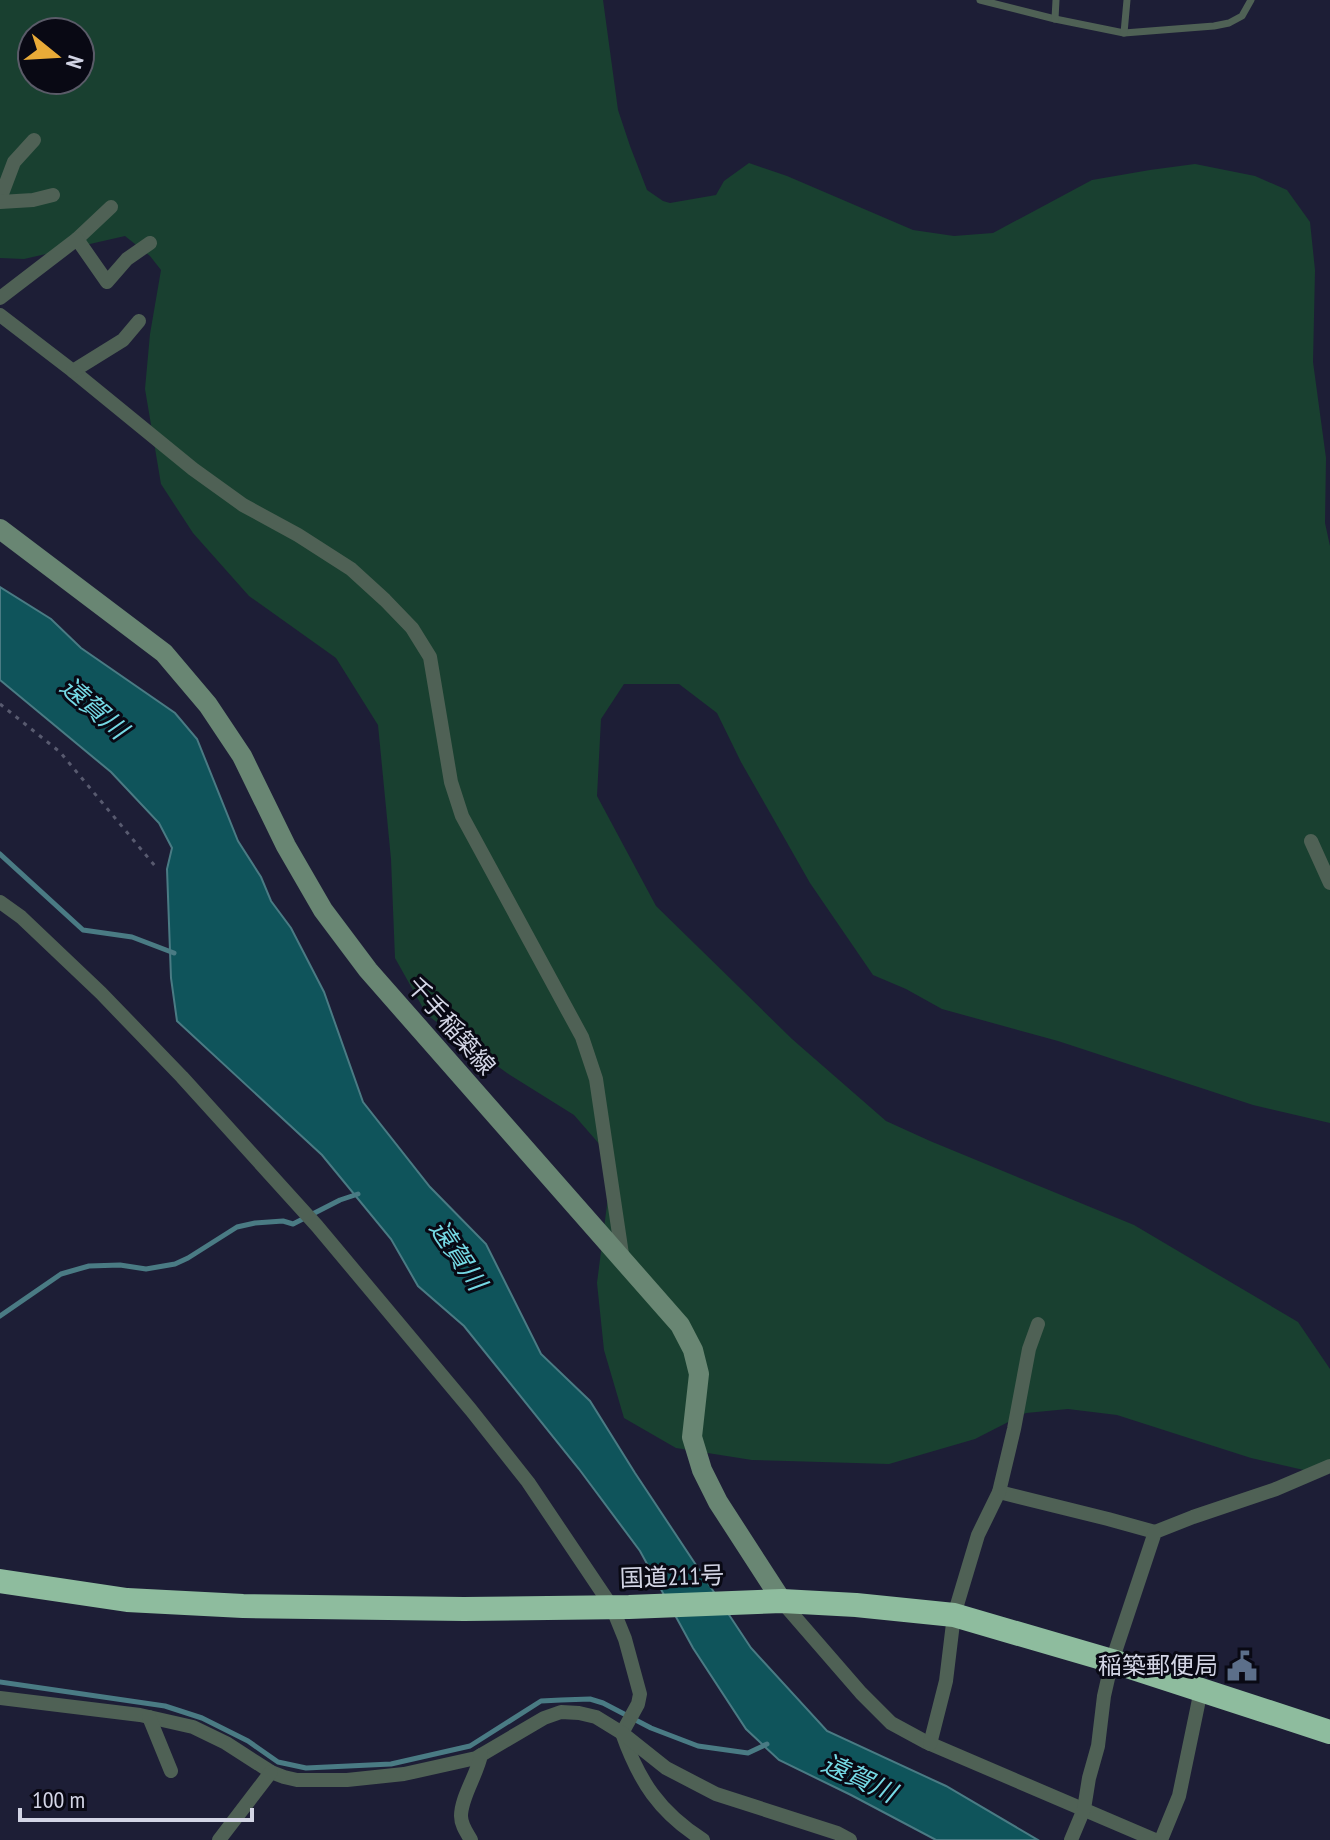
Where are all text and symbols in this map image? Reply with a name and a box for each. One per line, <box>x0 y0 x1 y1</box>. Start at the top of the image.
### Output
north arrow <box>16 16 96 96</box>
text: N <box>60 52 90 72</box>
water label: 遠賀川 <box>54 670 137 748</box>
street label: 千手稲築線 <box>400 970 502 1081</box>
water label: 遠賀川 <box>423 1213 496 1299</box>
street label: 国道211号 <box>619 1559 725 1594</box>
public building icon: 稲築郵便局 <box>1225 1649 1259 1683</box>
place label: 稲築郵便局 <box>1098 1650 1218 1681</box>
water label: 遠賀川 <box>817 1746 904 1810</box>
scale bar <box>20 1772 252 1822</box>
text: 100 m <box>32 1784 85 1815</box>

